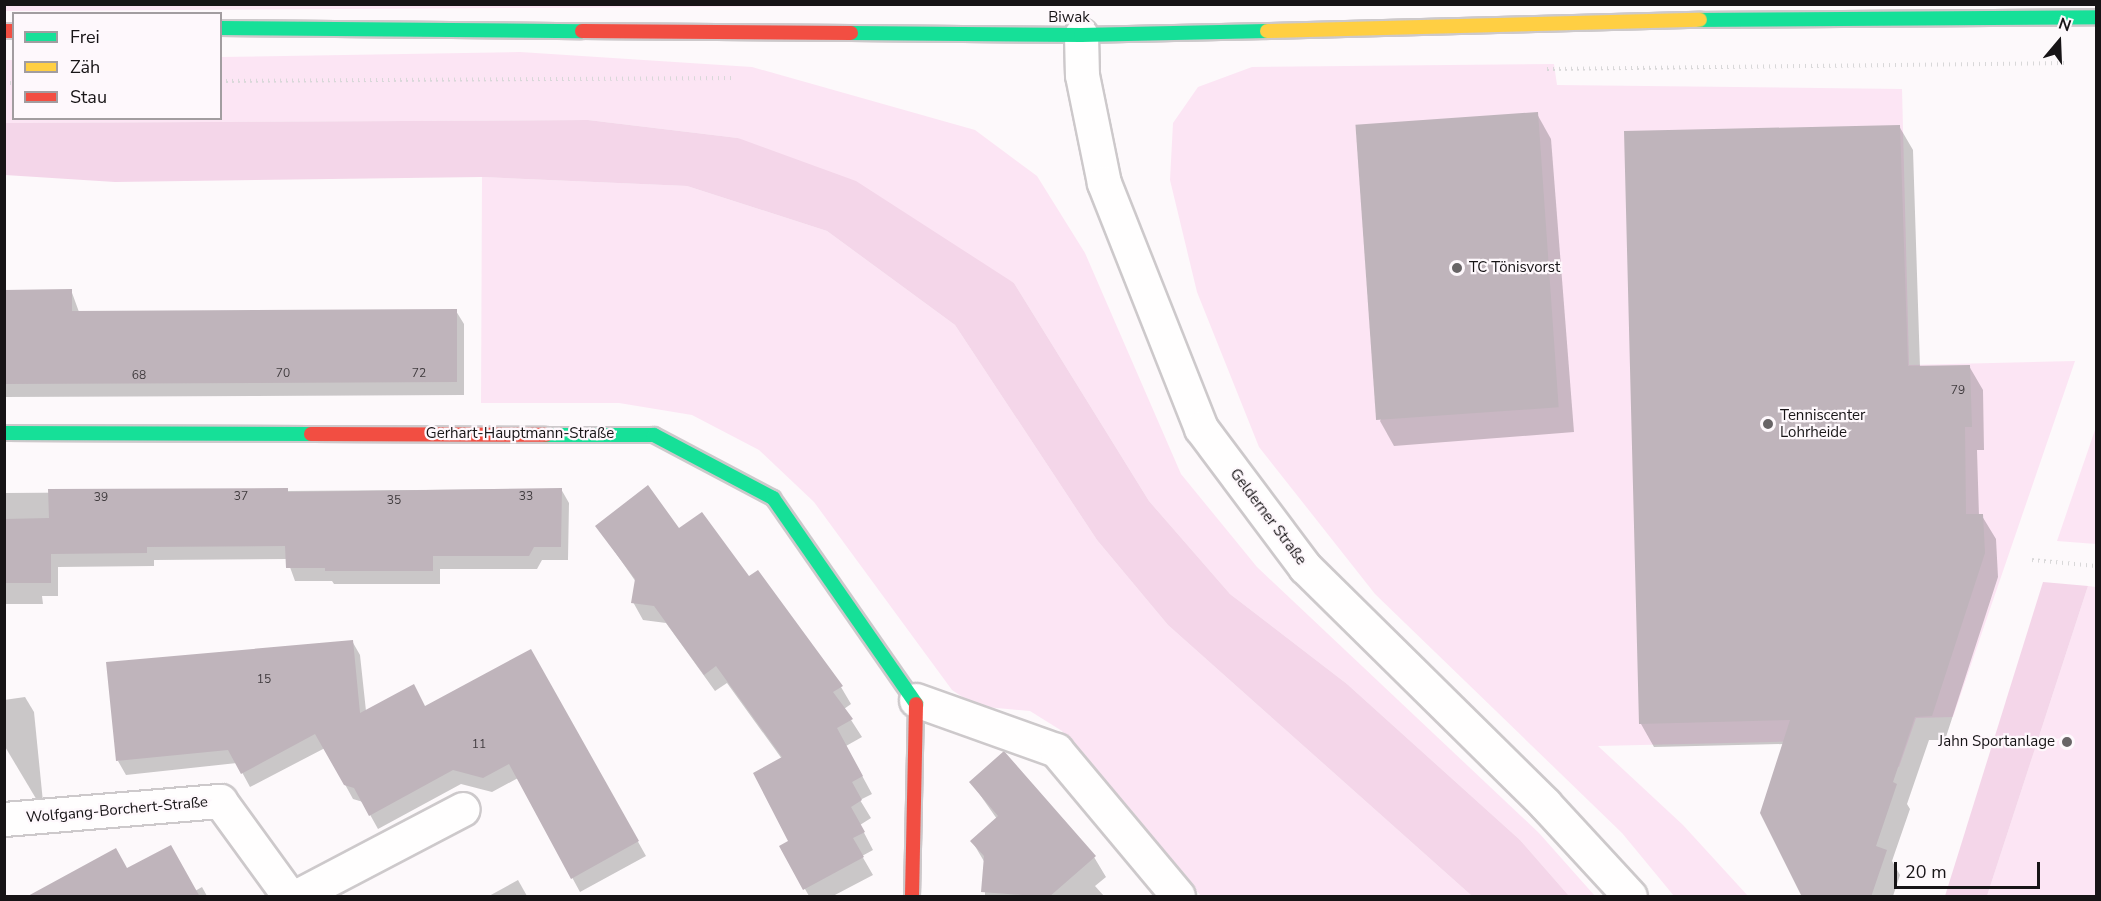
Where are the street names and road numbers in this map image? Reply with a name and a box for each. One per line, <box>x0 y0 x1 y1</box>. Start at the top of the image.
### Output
street label: Biwak <box>1048 9 1090 27</box>
street label: Gerhart-Hauptmann-Straße <box>426 425 614 443</box>
street label: Gelderner Straße <box>1226 465 1310 569</box>
street label: Wolfgang-Borchert-Straße <box>25 793 209 827</box>

